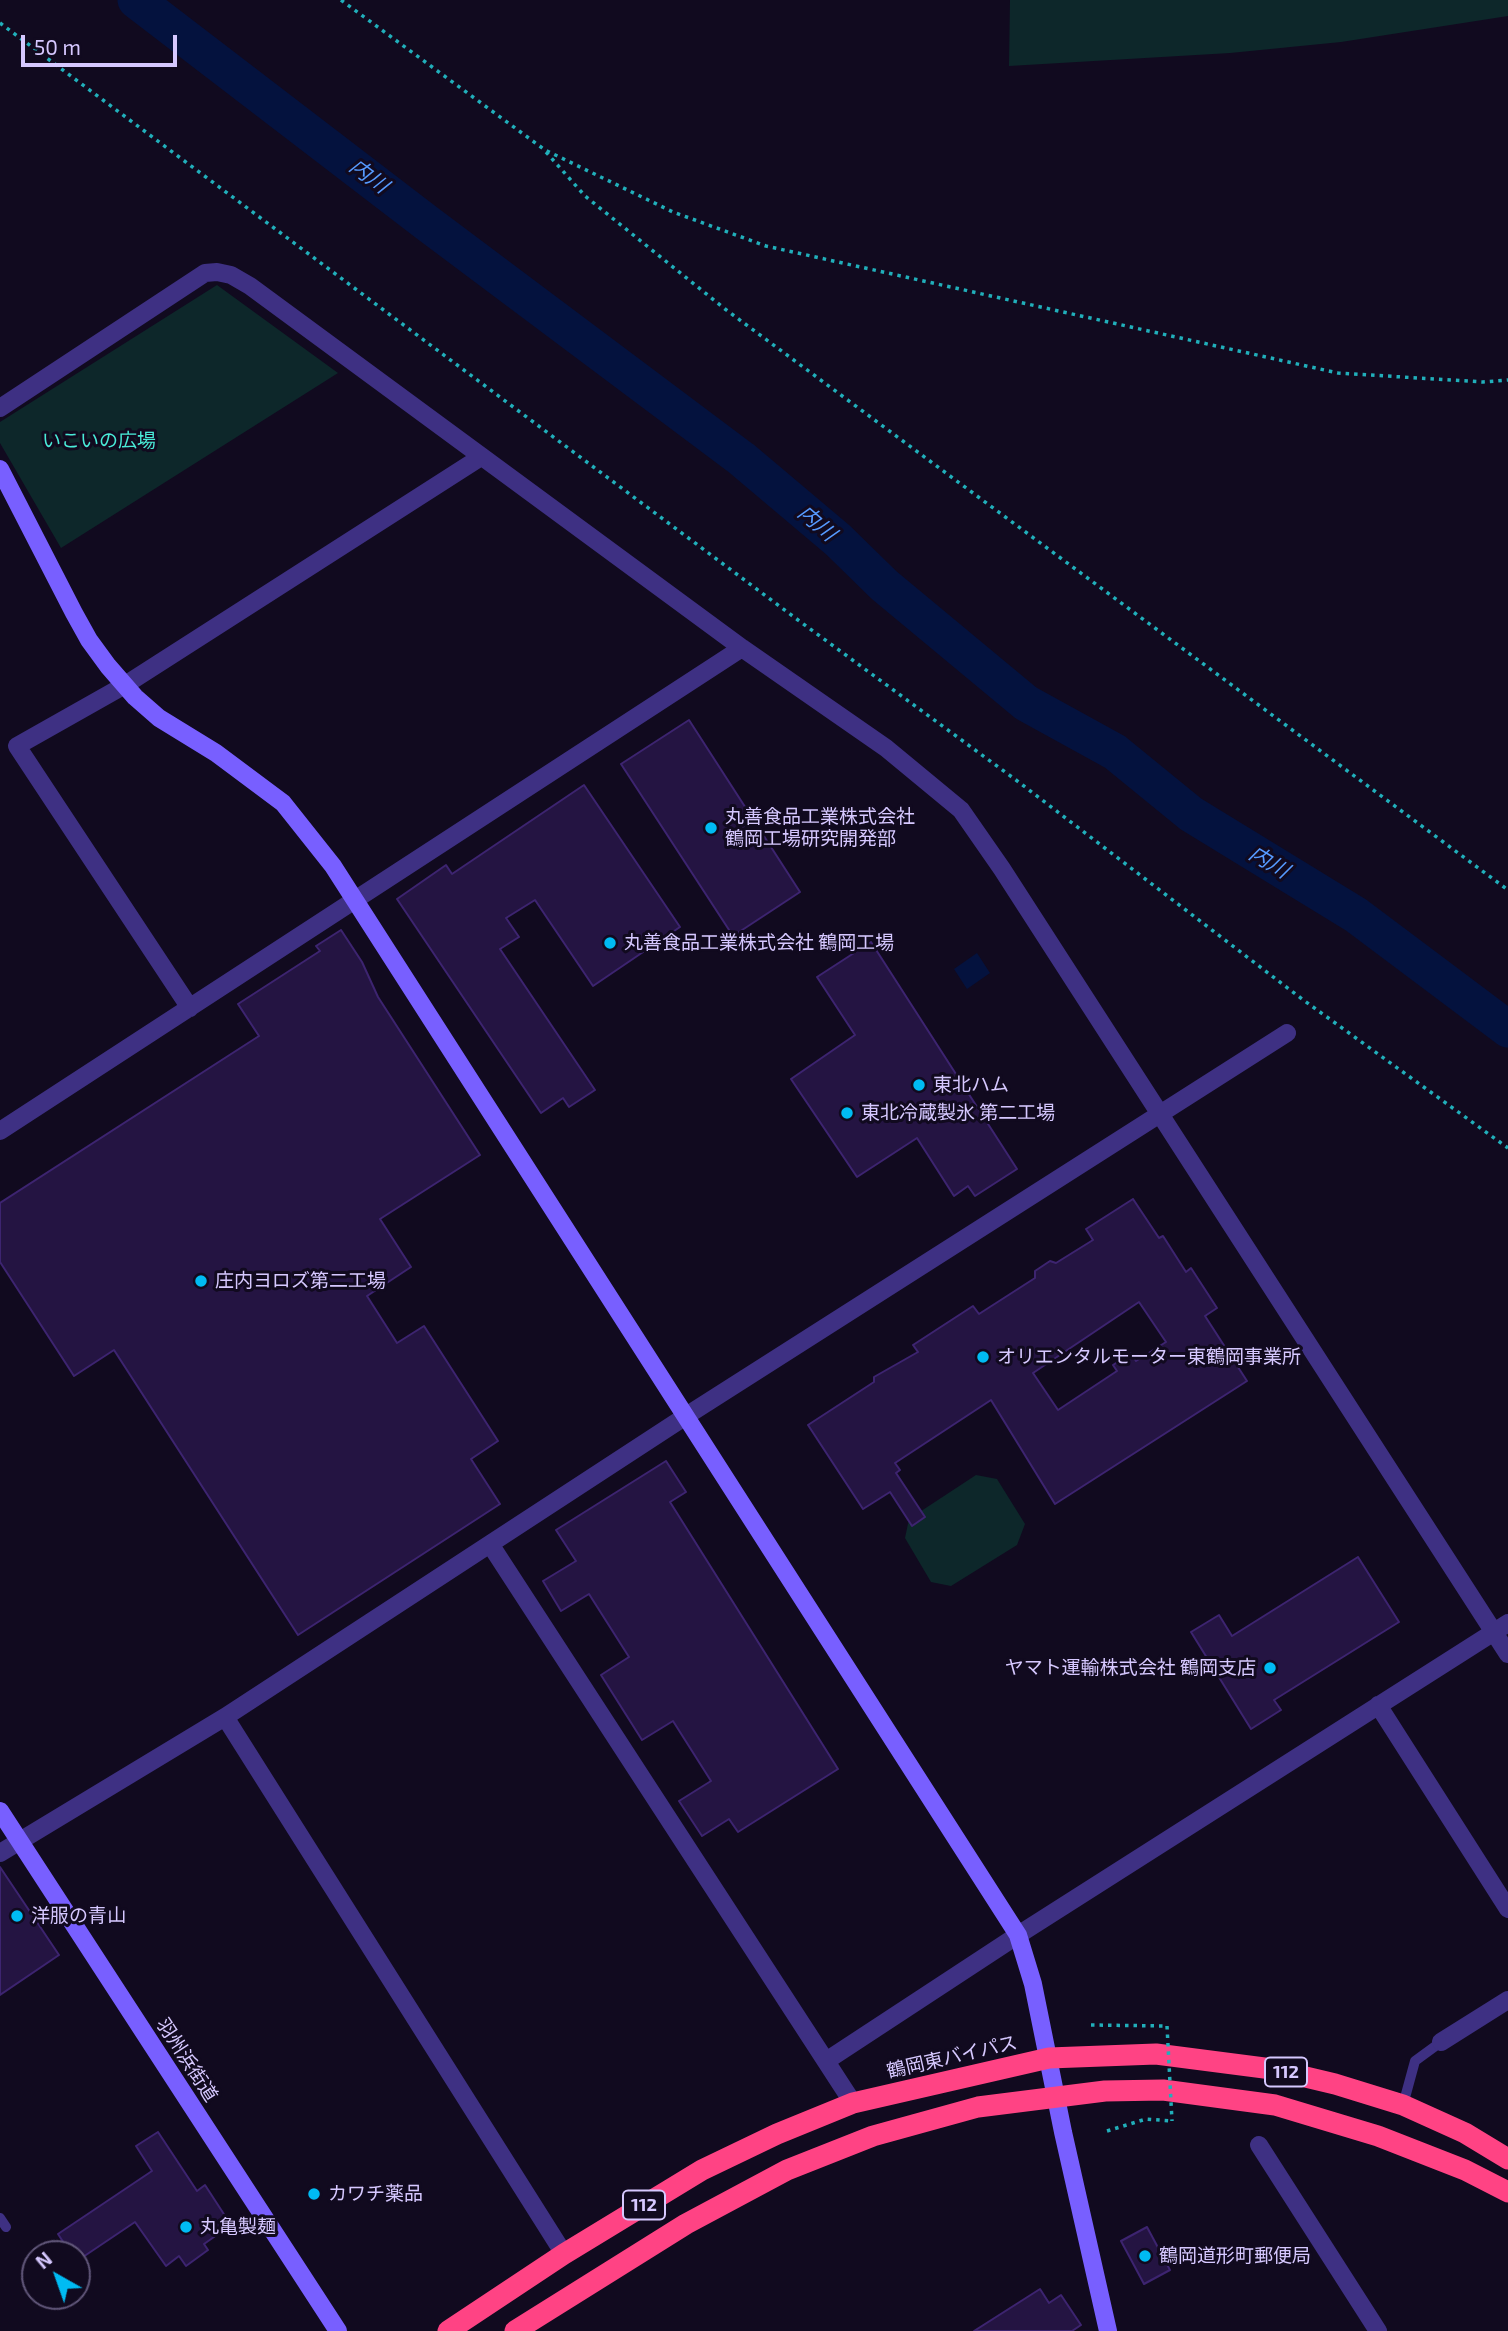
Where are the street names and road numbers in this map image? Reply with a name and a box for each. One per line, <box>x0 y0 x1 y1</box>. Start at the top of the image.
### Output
street label: 羽州浜街道 <box>152 2014 222 2106</box>
street label: 鶴岡東バイパス <box>885 2031 1019 2083</box>
road number: 112 <box>1265 2058 1307 2086</box>
road number: 112 <box>623 2190 665 2220</box>

